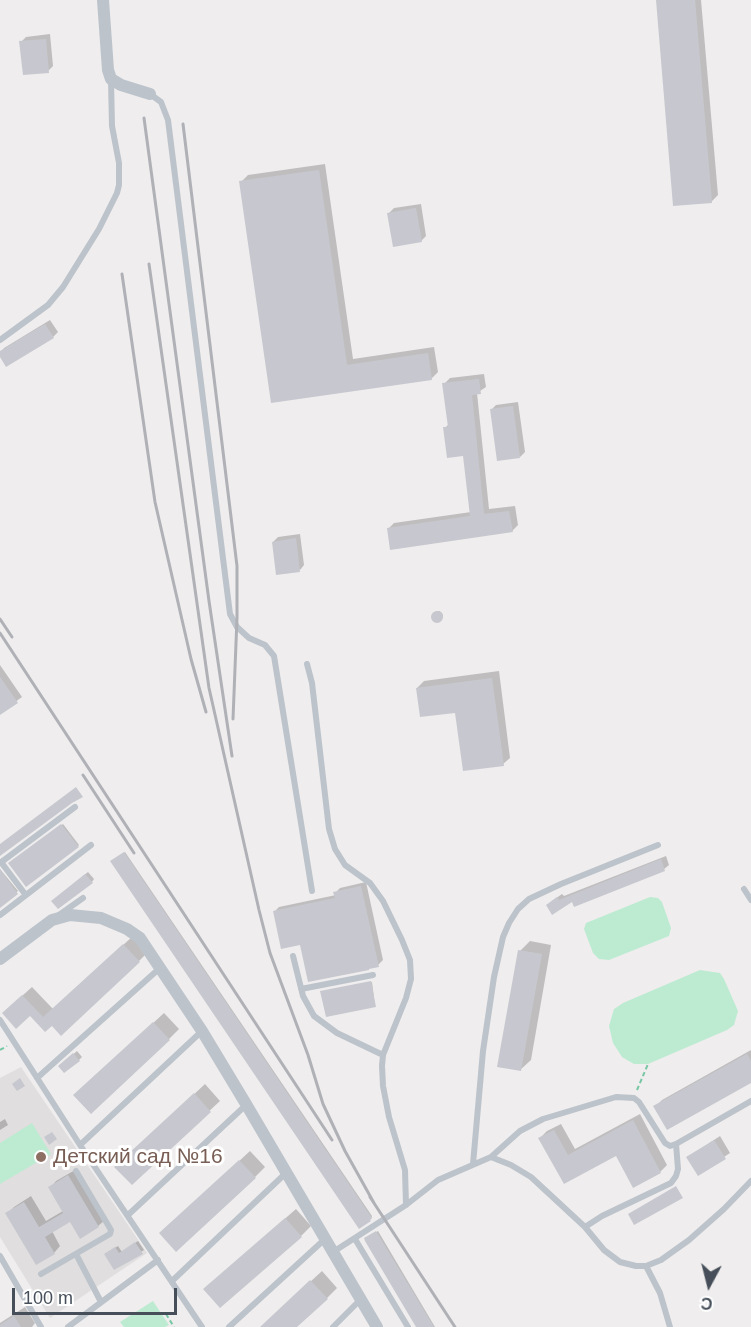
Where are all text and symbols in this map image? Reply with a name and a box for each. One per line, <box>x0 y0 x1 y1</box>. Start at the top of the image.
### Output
place label: Детский сад №16 <box>53 1144 223 1170</box>
marker: Детский сад №16 <box>34 1150 48 1164</box>
north arrow <box>679 1255 739 1315</box>
scale bar <box>15 1276 180 1314</box>
text: 100 m <box>23 1288 73 1308</box>
text: С <box>700 1294 714 1313</box>

